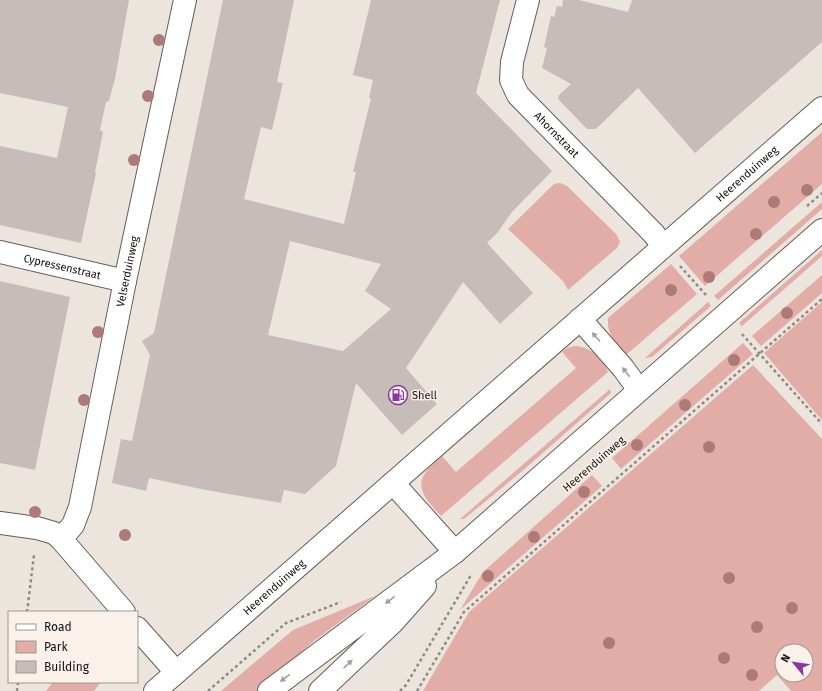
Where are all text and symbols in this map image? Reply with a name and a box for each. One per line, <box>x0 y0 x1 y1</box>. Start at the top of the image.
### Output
street label: Ahornstraat <box>532 109 582 160</box>
street label: Heerenduinweg <box>713 143 781 204</box>
street label: Velserduinweg <box>113 234 141 308</box>
street label: Cypressenstraat <box>22 251 102 282</box>
one-way arrow <box>591 332 600 342</box>
one-way arrow <box>622 367 630 378</box>
fuel station icon: Shell <box>387 384 409 406</box>
place label: Shell <box>412 389 437 402</box>
street label: Heerenduinweg <box>560 433 628 494</box>
street label: Heerenduinweg <box>240 556 308 618</box>
one-way arrow <box>384 596 395 605</box>
legend <box>8 611 138 683</box>
text: Road <box>44 620 72 634</box>
text: Park <box>44 640 68 654</box>
north arrow <box>774 643 814 683</box>
text: N <box>778 652 793 665</box>
one-way arrow <box>343 659 353 669</box>
text: Building <box>44 660 90 674</box>
one-way arrow <box>280 674 291 682</box>

